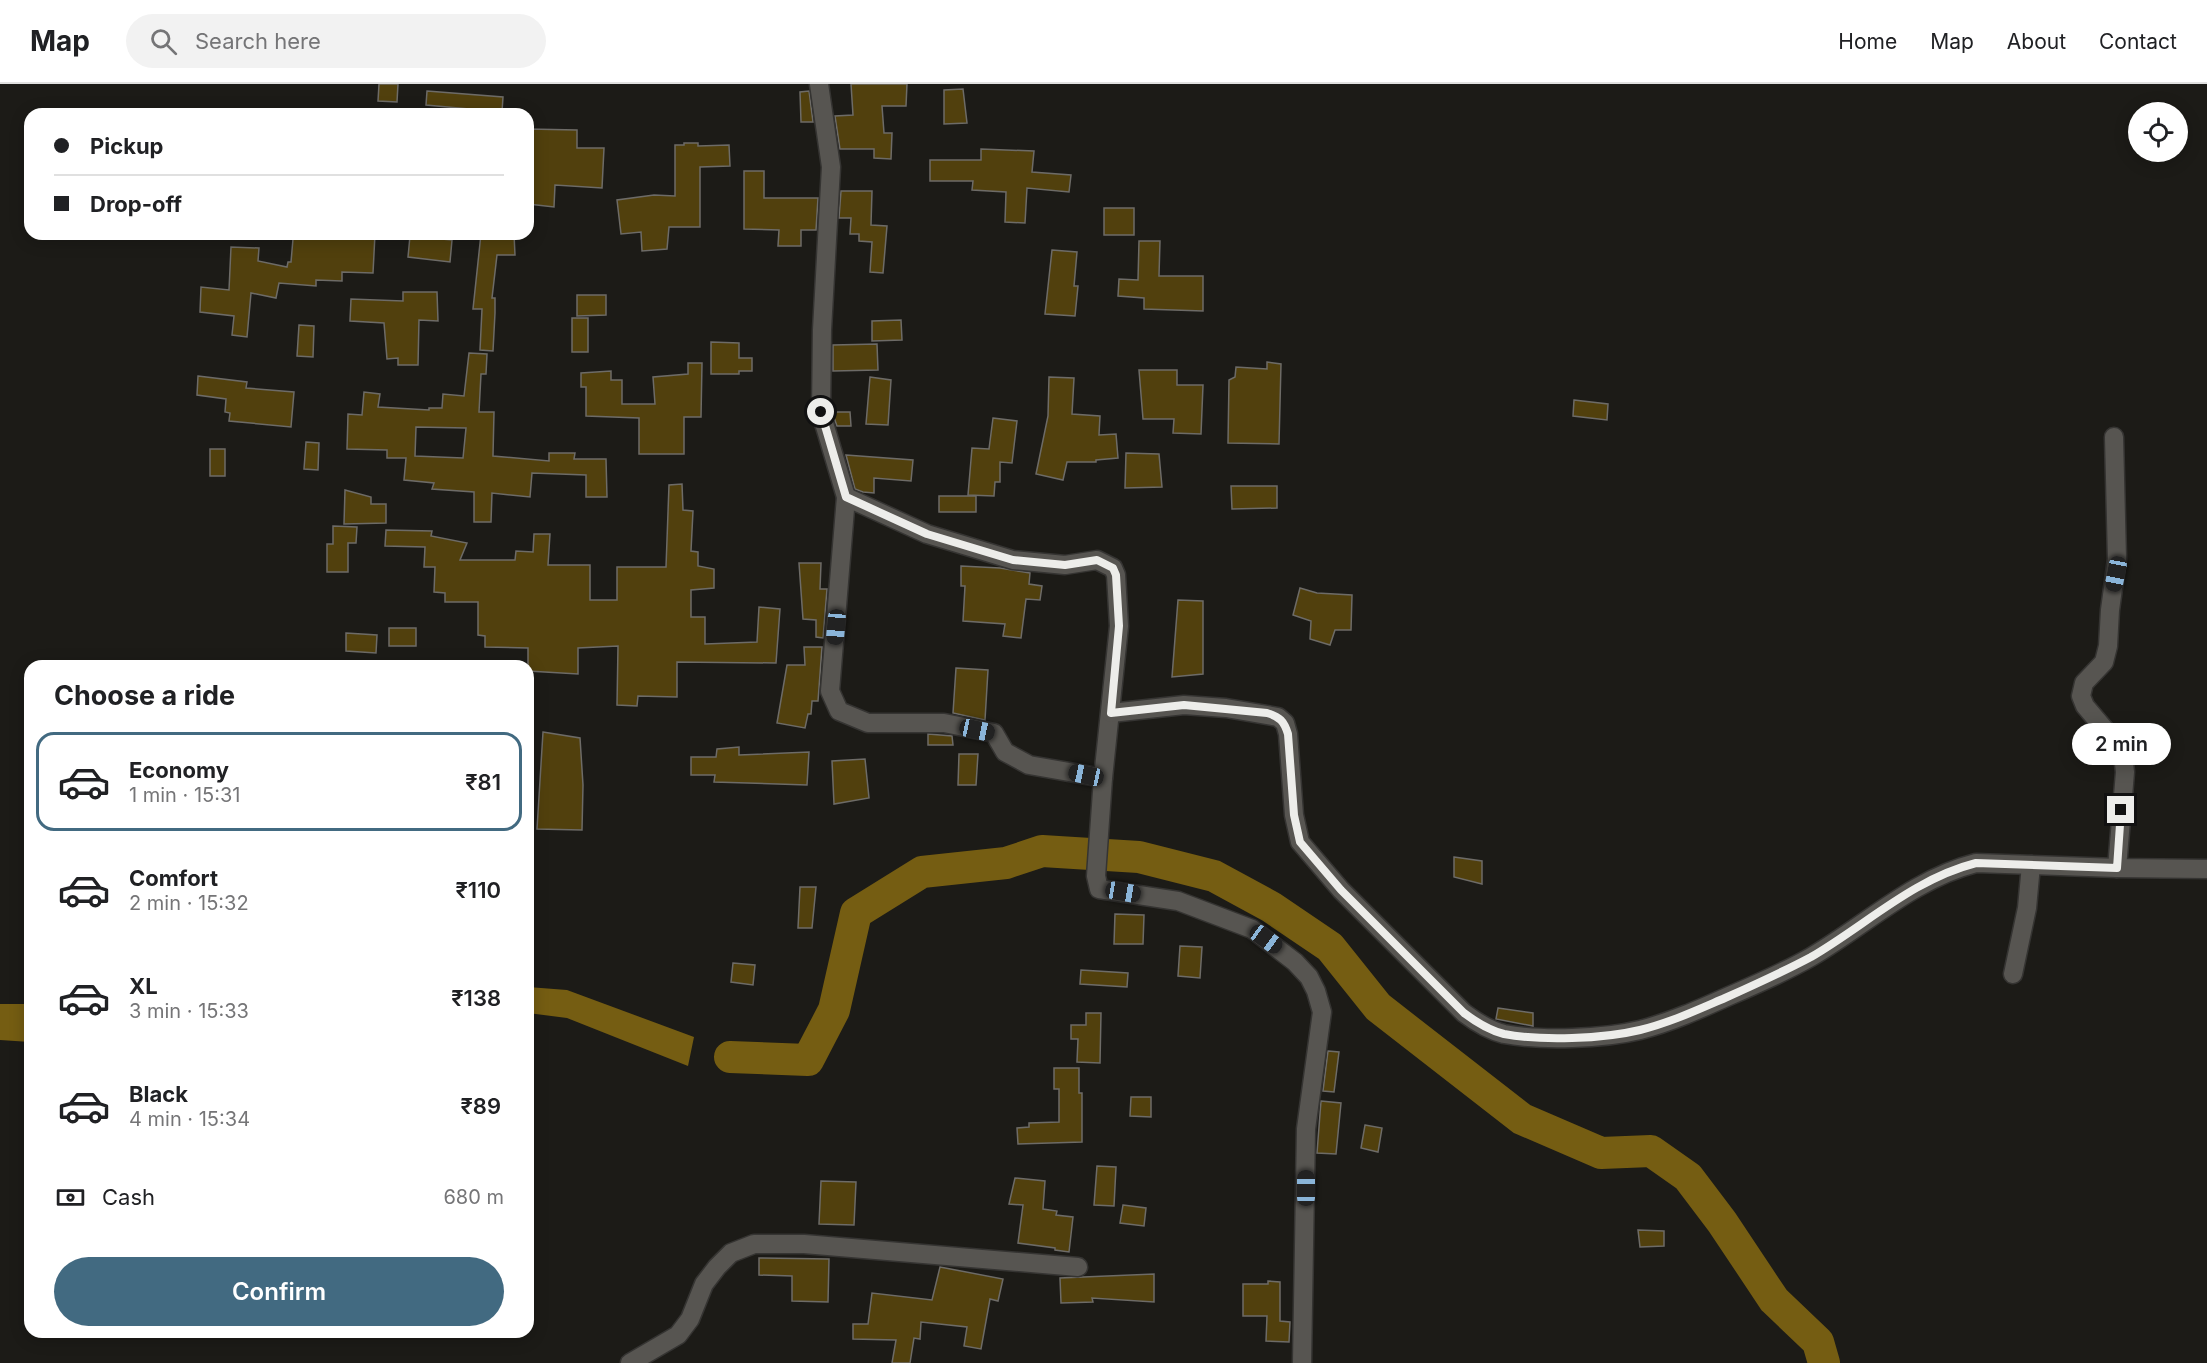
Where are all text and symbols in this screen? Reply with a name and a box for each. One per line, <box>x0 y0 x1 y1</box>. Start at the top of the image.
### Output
search box <box>126 14 546 68</box>
text: Map <box>30 24 90 58</box>
icon: search <box>147 25 180 58</box>
text: Search here <box>195 28 321 54</box>
text: Home <box>1838 29 1897 54</box>
text: Map <box>1930 29 1974 54</box>
text: About <box>2007 29 2066 54</box>
text: Contact <box>2099 29 2177 54</box>
map controls <box>2128 102 2188 162</box>
button: locate <box>2128 102 2188 162</box>
text: Pickup <box>90 133 164 159</box>
text: Drop-off <box>90 191 182 217</box>
route start <box>807 398 834 425</box>
car <box>2104 555 2128 593</box>
car <box>825 608 847 646</box>
text: Choose a ride <box>54 679 235 712</box>
car <box>958 717 996 743</box>
callout: 2 min <box>2072 723 2170 765</box>
text: 2 min <box>2095 732 2148 756</box>
icon: car <box>57 755 111 809</box>
text: Economy <box>129 757 229 783</box>
car <box>1067 762 1105 788</box>
text: ₹81 <box>465 769 501 795</box>
text: 1 min · 15:31 <box>129 783 241 807</box>
route end <box>2107 796 2134 823</box>
icon: car <box>57 863 111 917</box>
text: Comfort <box>129 865 218 891</box>
text: ₹110 <box>456 877 501 903</box>
car <box>1104 880 1142 904</box>
text: 2 min · 15:32 <box>129 891 249 915</box>
car <box>1246 921 1286 957</box>
icon: car <box>57 971 111 1025</box>
text: XL <box>129 973 158 999</box>
text: ₹138 <box>451 985 501 1011</box>
text: 3 min · 15:33 <box>129 999 249 1023</box>
icon: car <box>57 1079 111 1133</box>
text: Black <box>129 1081 188 1107</box>
text: ₹89 <box>460 1093 501 1119</box>
text: 4 min · 15:34 <box>129 1107 250 1131</box>
car <box>1297 1170 1315 1206</box>
icon: cash <box>54 1181 87 1214</box>
text: Cash <box>102 1184 155 1210</box>
text: 680 m <box>443 1185 504 1209</box>
button: Confirm <box>54 1257 504 1326</box>

